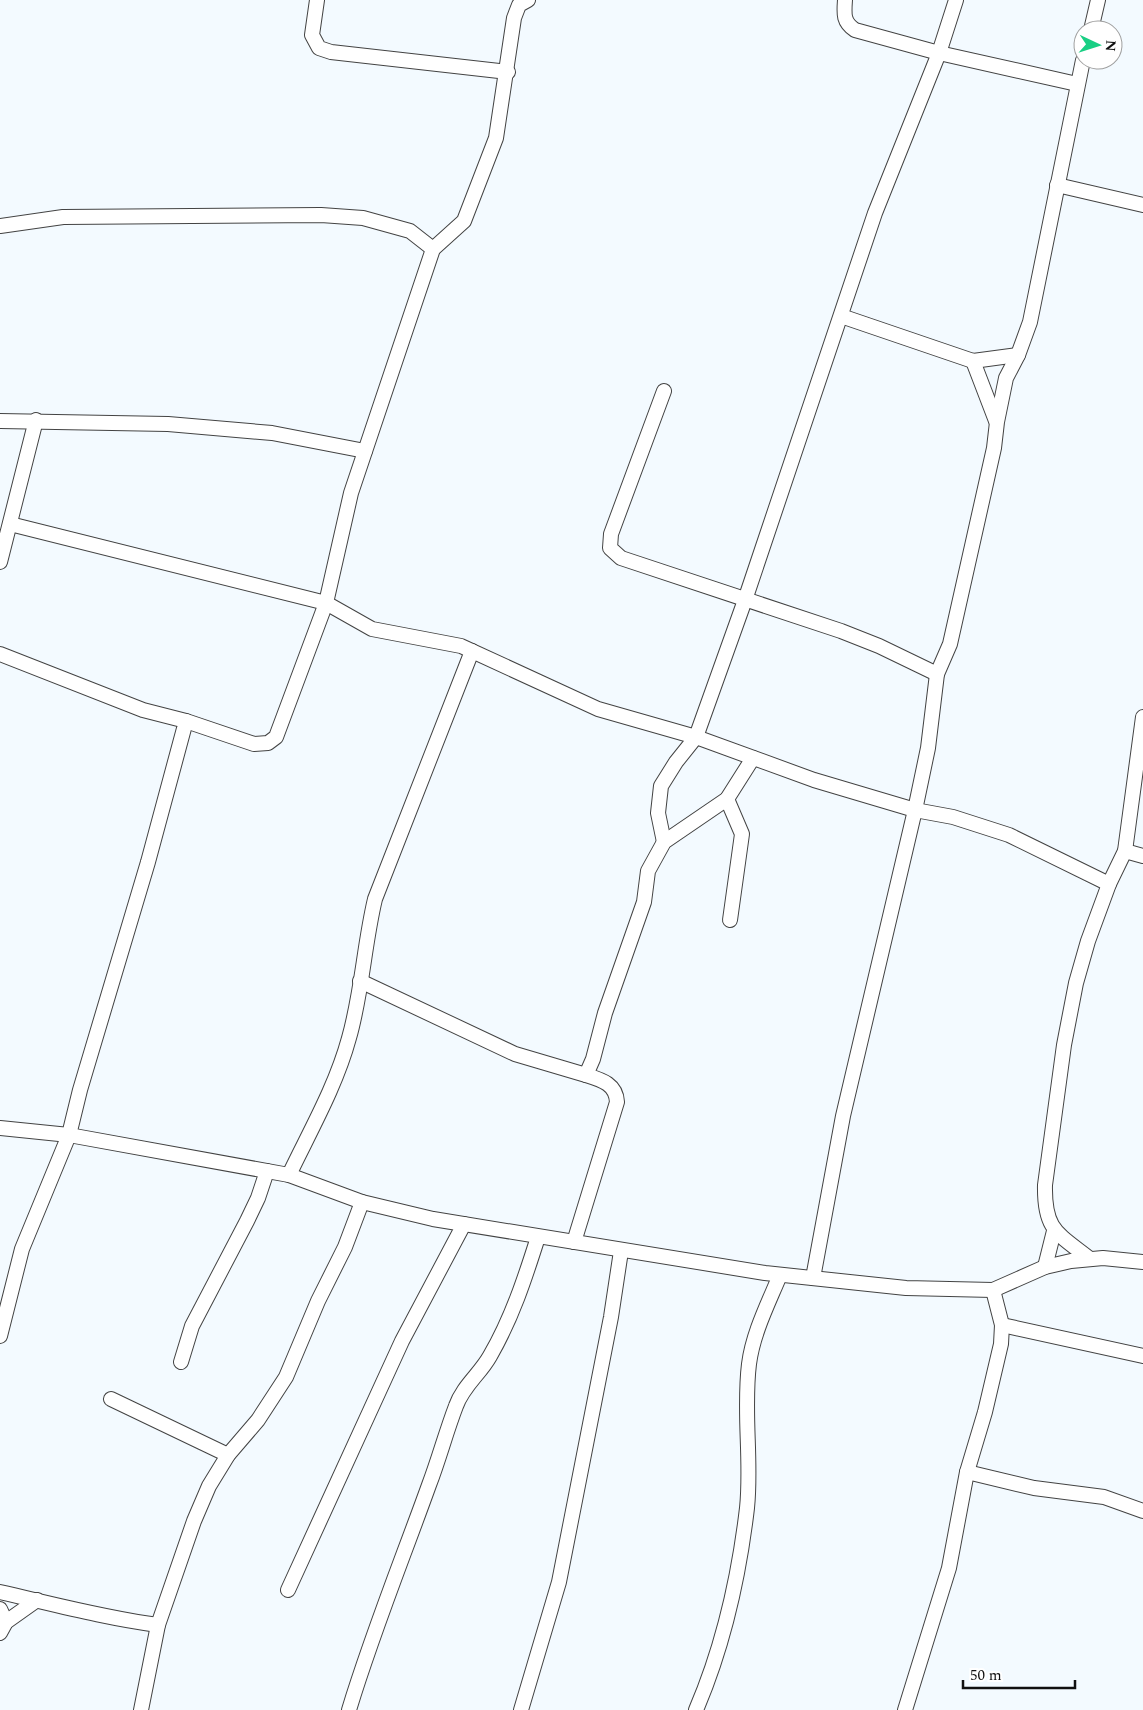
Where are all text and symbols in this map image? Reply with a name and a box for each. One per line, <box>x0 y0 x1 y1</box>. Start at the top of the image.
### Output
north arrow <box>1073 20 1123 70</box>
text: N <box>1100 39 1121 52</box>
scale bar <box>963 1658 1076 1690</box>
text: 50 m <box>970 1664 1002 1687</box>

